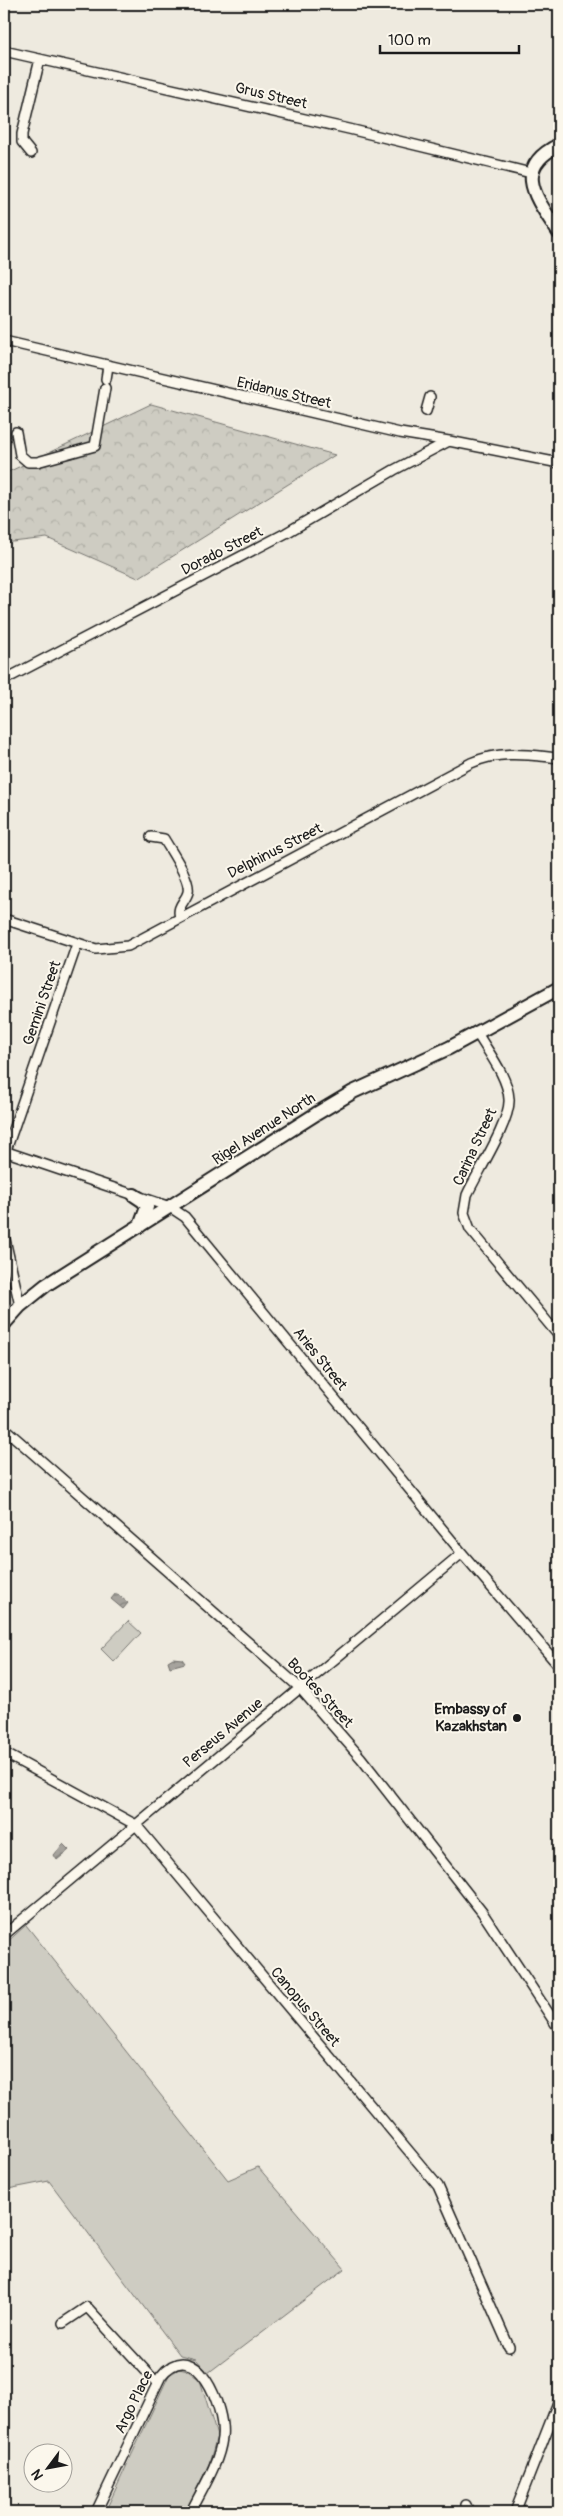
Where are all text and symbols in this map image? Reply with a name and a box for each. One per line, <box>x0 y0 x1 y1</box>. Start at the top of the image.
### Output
scale bar <box>380 22 519 54</box>
text: 100 m <box>388 31 431 50</box>
street label: Grus Street <box>233 78 310 114</box>
street label: Eridanus Street <box>235 373 334 413</box>
street label: Dorado Street <box>178 522 267 580</box>
street label: Delphinus Street <box>224 819 326 883</box>
street label: Gemini Street <box>19 957 66 1048</box>
street label: Rigel Avenue North <box>209 1089 319 1169</box>
street label: Carina Street <box>449 1104 502 1189</box>
street label: Aries Street <box>289 1324 352 1395</box>
street label: Bootes Street <box>283 1654 358 1733</box>
street label: Perseus Avenue <box>179 1694 267 1772</box>
place label: Embassy of Kazakhstan <box>434 1700 508 1736</box>
marker: Embassy of Kazakhstan <box>511 1712 523 1724</box>
street label: Canopus Street <box>266 1963 344 2051</box>
street label: Argo Place <box>111 2367 158 2437</box>
north arrow <box>22 2444 72 2494</box>
text: N <box>28 2466 47 2483</box>

